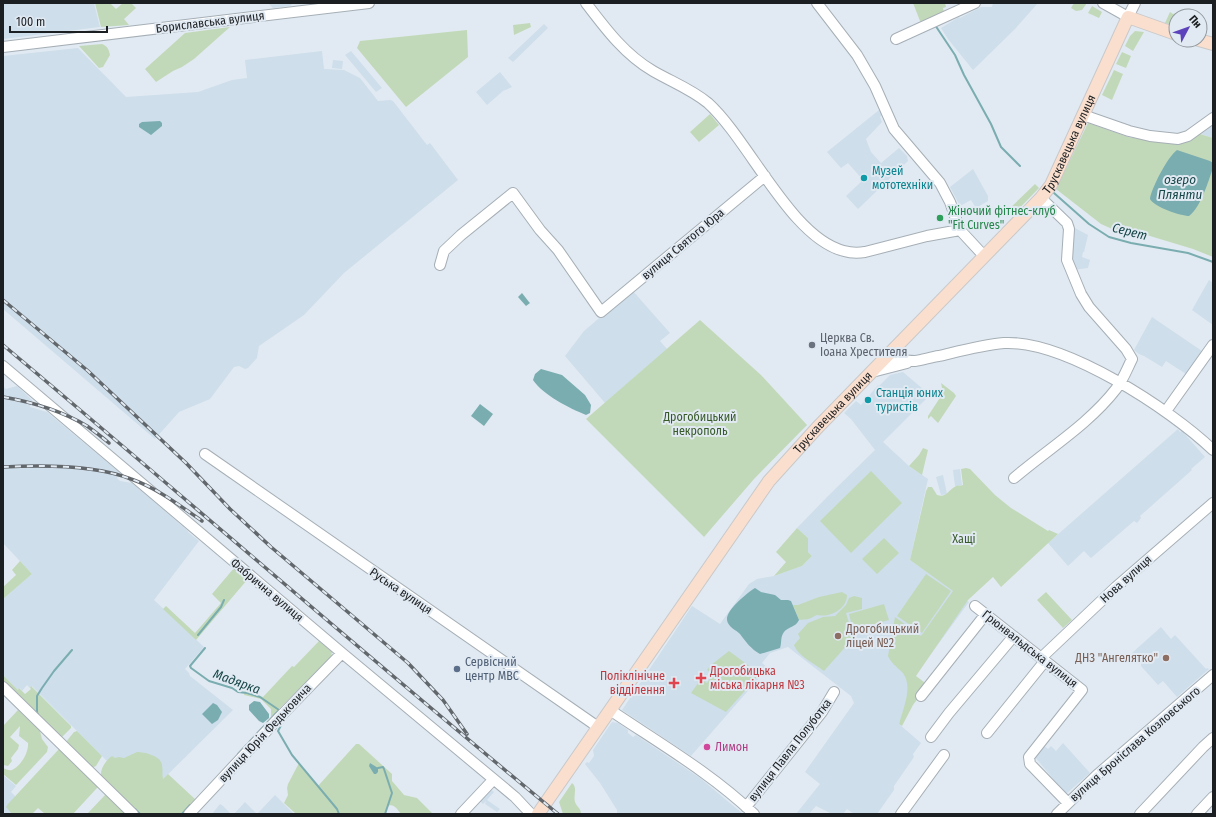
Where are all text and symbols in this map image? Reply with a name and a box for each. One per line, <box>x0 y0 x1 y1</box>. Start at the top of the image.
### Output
scale bar <box>10 8 107 34</box>
street label: Бориславська вулиця <box>155 8 265 36</box>
north arrow <box>1168 8 1208 48</box>
text: Пн <box>1186 13 1204 31</box>
text: 100 m <box>16 15 45 29</box>
street label: Трускавецька вулиця <box>1040 92 1098 197</box>
place label: Музей мототехніки <box>872 164 933 192</box>
water label: озеро Плянти <box>1158 172 1202 202</box>
marker: Музей мототехніки <box>859 173 869 183</box>
place label: Жіночий фітнес-клуб "Fit Curves" <box>948 204 1056 232</box>
street label: вулиця Святого Юра <box>639 205 727 282</box>
marker: Жіночий фітнес-клуб "Fit Curves" <box>935 213 945 223</box>
water label: Серет <box>1111 220 1149 243</box>
place label: Церква Св. Іоана Хрестителя <box>820 331 907 359</box>
marker: Церква Св. Іоана Хрестителя <box>807 340 817 350</box>
street label: Трускавецька вулиця <box>791 369 875 456</box>
place label: Станція юних туристів <box>876 386 944 414</box>
marker: Станція юних туристів <box>863 395 873 405</box>
park label: Дрогобицький некрополь <box>662 410 737 438</box>
park label: Хащі <box>952 532 976 546</box>
street label: Нова вулиця <box>1097 552 1155 606</box>
street label: Фабрична вулиця <box>228 555 306 625</box>
street label: Руська вулиця <box>367 565 435 617</box>
street label: Ґрюнвальдська вулиця <box>980 607 1080 691</box>
place label: Дрогобицький ліцей №2 <box>845 622 919 650</box>
marker: Дрогобицький ліцей №2 <box>833 631 843 641</box>
place label: ДНЗ "Ангелятко" <box>1074 651 1158 665</box>
marker: ДНЗ "Ангелятко" <box>1161 653 1171 663</box>
place label: Сервісний центр МВС <box>465 655 519 683</box>
marker: Сервісний центр МВС <box>452 664 462 674</box>
place label: Дрогобицька міська лікарня №3 <box>709 664 805 692</box>
water label: Мадярка <box>211 666 263 697</box>
place label: Поліклінічне відділення <box>600 669 665 697</box>
marker: Дрогобицька міська лікарня №3 <box>695 672 707 684</box>
marker: Поліклінічне відділення <box>668 677 680 689</box>
street label: вулиця Юрія Федьковича <box>216 681 314 785</box>
street label: вулиця Броніслава Козловського <box>1067 684 1203 804</box>
street label: вулиця Павла Полуботка <box>746 696 834 804</box>
place label: Лимон <box>715 740 749 754</box>
marker: Лимон <box>702 742 712 752</box>

